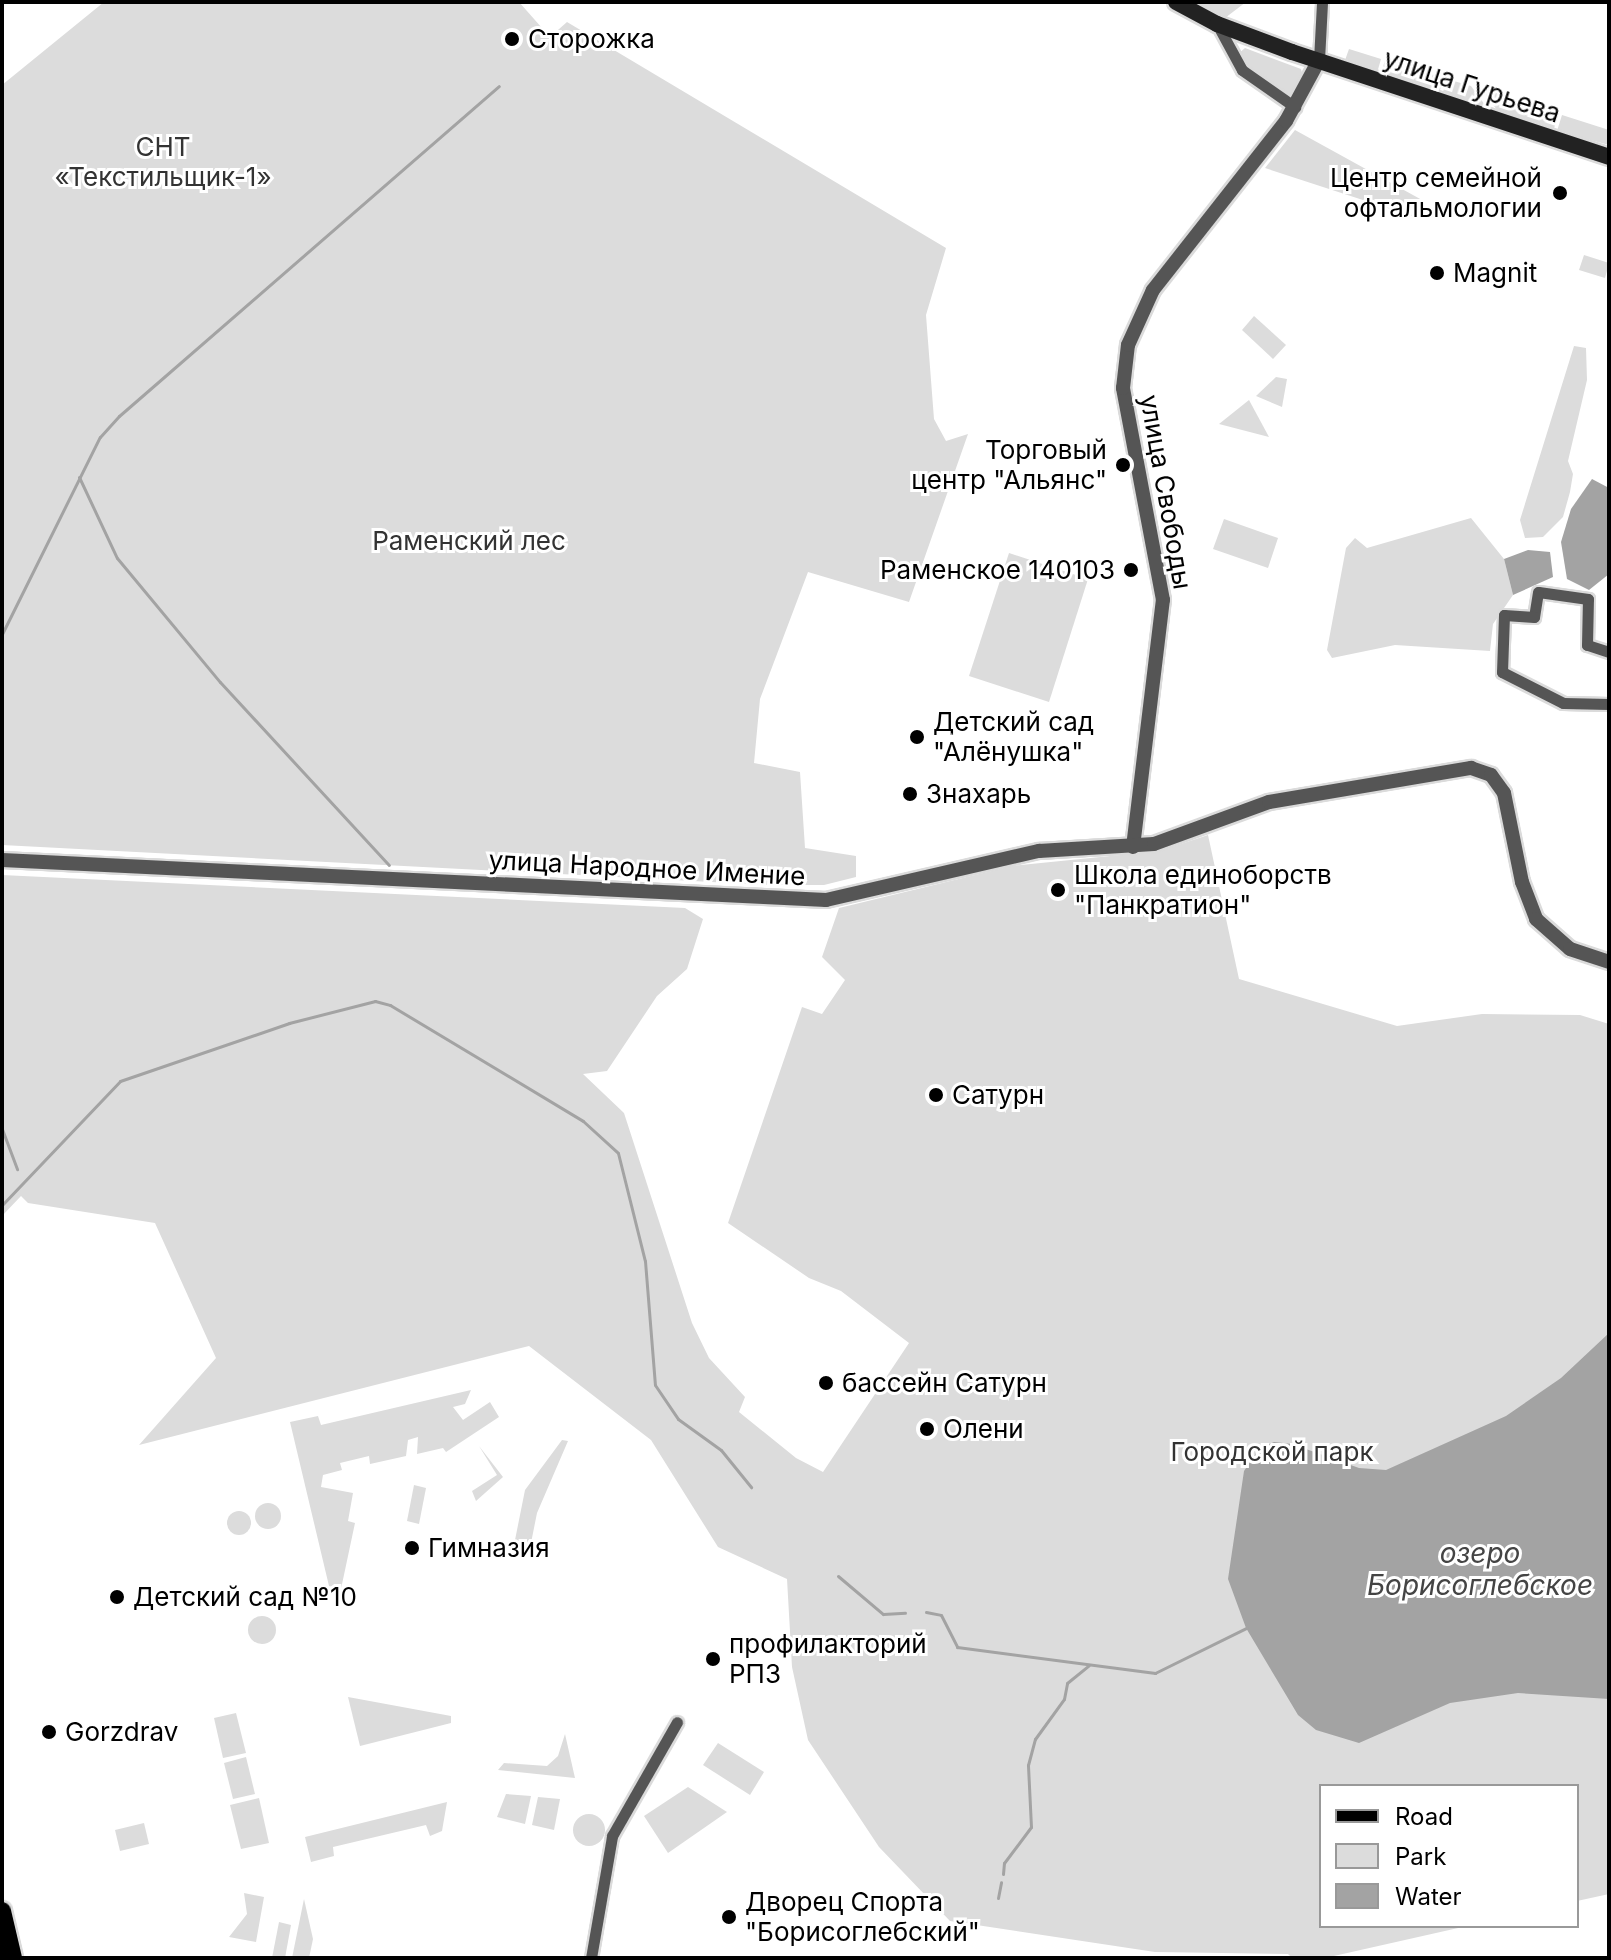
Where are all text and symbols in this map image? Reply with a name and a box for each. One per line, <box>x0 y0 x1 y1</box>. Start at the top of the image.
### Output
place label: Сторожка <box>528 23 655 55</box>
marker: Сторожка <box>503 30 521 48</box>
street label: улица Гурьева <box>1380 43 1564 129</box>
park label: СНТ «Текстильщик-1» <box>54 131 272 192</box>
place label: Центр семейной офтальмологии <box>1330 162 1542 224</box>
marker: Центр семейной офтальмологии <box>1549 182 1571 204</box>
place label: Magnit <box>1453 257 1537 289</box>
marker: Magnit <box>1428 264 1446 282</box>
street label: улица Свободы <box>1134 392 1198 592</box>
place label: Торговый центр "Альянс" <box>911 434 1107 496</box>
marker: Торговый центр "Альянс" <box>1114 456 1132 474</box>
park label: Раменский лес <box>372 525 566 557</box>
place label: Раменское 140103 <box>880 554 1115 586</box>
marker: Раменское 140103 <box>1122 561 1140 579</box>
place label: Детский сад "Алёнушка" <box>933 706 1094 768</box>
marker: Детский сад "Алёнушка" <box>908 728 926 746</box>
place label: Знахарь <box>926 778 1031 810</box>
marker: Знахарь <box>901 785 919 803</box>
street label: улица Народное Имение <box>488 844 806 892</box>
place label: Школа единоборств "Панкратион" <box>1074 859 1332 920</box>
marker: Школа единоборств "Панкратион" <box>1049 881 1067 899</box>
place label: Сатурн <box>952 1079 1044 1111</box>
marker: Сатурн <box>927 1086 945 1104</box>
place label: бассейн Сатурн <box>842 1367 1047 1399</box>
marker: бассейн Сатурн <box>817 1374 835 1392</box>
place label: Олени <box>943 1413 1024 1445</box>
marker: Олени <box>918 1420 936 1438</box>
park label: Городской парк <box>1171 1436 1373 1468</box>
place label: Гимназия <box>428 1532 550 1564</box>
water label: озеро Борисоглебское <box>1367 1536 1593 1602</box>
marker: Гимназия <box>403 1539 421 1557</box>
place label: Детский сад №10 <box>133 1581 357 1613</box>
marker: Детский сад №10 <box>108 1588 126 1606</box>
place label: профилакторий РПЗ <box>729 1628 927 1690</box>
marker: профилакторий РПЗ <box>704 1650 722 1668</box>
place label: Gorzdrav <box>65 1716 178 1748</box>
marker: Gorzdrav <box>40 1723 58 1741</box>
legend <box>1319 1784 1579 1928</box>
text: Road <box>1395 1802 1453 1831</box>
text: Park <box>1395 1842 1446 1871</box>
text: Water <box>1395 1882 1462 1911</box>
place label: Дворец Спорта "Борисоглебский" <box>745 1886 980 1948</box>
marker: Дворец Спорта "Борисоглебский" <box>720 1908 738 1926</box>

